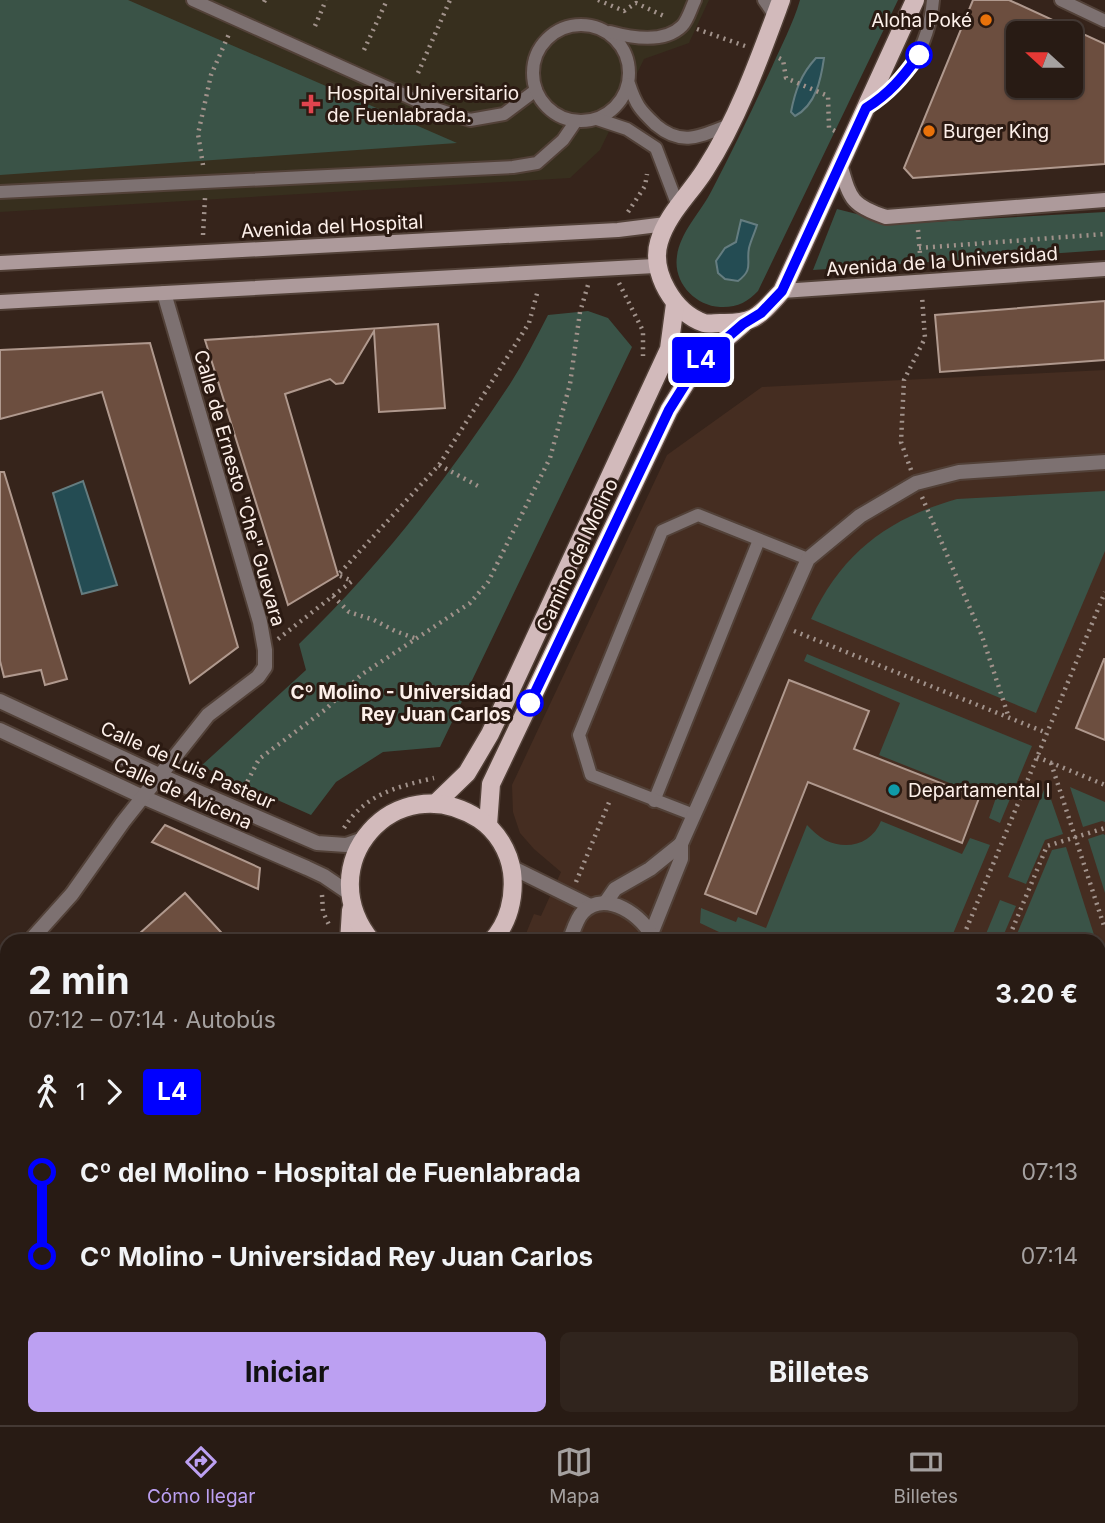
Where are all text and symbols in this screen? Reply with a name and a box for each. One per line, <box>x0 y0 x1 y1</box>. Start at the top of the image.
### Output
place label: Aloha Poké <box>871 9 972 32</box>
marker: Aloha Poké <box>978 12 994 28</box>
north arrow <box>1006 21 1083 98</box>
map controls <box>1006 21 1083 98</box>
unlabelled marker <box>906 42 932 68</box>
place label: Hospital Universitario de Fuenlabrada. <box>327 82 519 127</box>
marker: Hospital Universitario de Fuenlabrada. <box>301 94 321 114</box>
place label: Burger King <box>943 120 1049 143</box>
marker: Burger King <box>921 123 937 139</box>
street label: Avenida del Hospital <box>240 210 424 243</box>
street label: Avenida de la Universidad <box>825 242 1059 281</box>
line badge: L4 <box>670 337 732 383</box>
text: L4 <box>686 345 716 374</box>
street label: Calle de Ernesto "Che" Guevara <box>189 347 290 629</box>
street label: Camino del Molino <box>532 475 623 636</box>
place label: Cº Molino - Universidad Rey Juan Carlos <box>291 681 511 726</box>
marker: Cº Molino - Universidad Rey Juan Carlos <box>517 690 543 716</box>
street label: Calle de Luis Pasteur <box>97 717 279 814</box>
street label: Calle de Avicena <box>110 753 256 834</box>
place label: Departamental I <box>908 779 1051 802</box>
marker: Departamental I <box>886 782 902 798</box>
text: 2 min <box>28 957 130 1003</box>
text: 3.20 € <box>995 978 1078 1009</box>
text: 07:12 – 07:14 · Autobús <box>28 1006 276 1034</box>
icon: walk <box>28 1073 66 1111</box>
icon: forward <box>95 1073 133 1111</box>
text: L4 <box>157 1077 187 1106</box>
text: 1 <box>76 1078 85 1106</box>
text: Cº del Molino - Hospital de Fuenlabrada <box>80 1157 581 1188</box>
text: 07:13 <box>1022 1158 1078 1186</box>
text: Cº Molino - Universidad Rey Juan Carlos <box>80 1241 593 1272</box>
text: 07:14 <box>1021 1242 1078 1270</box>
button: Iniciar <box>28 1332 546 1412</box>
button: Billetes <box>560 1332 1078 1412</box>
tab: Cómo llegar <box>147 1443 255 1508</box>
tab: Mapa <box>549 1443 600 1508</box>
tab: Billetes <box>894 1443 958 1508</box>

